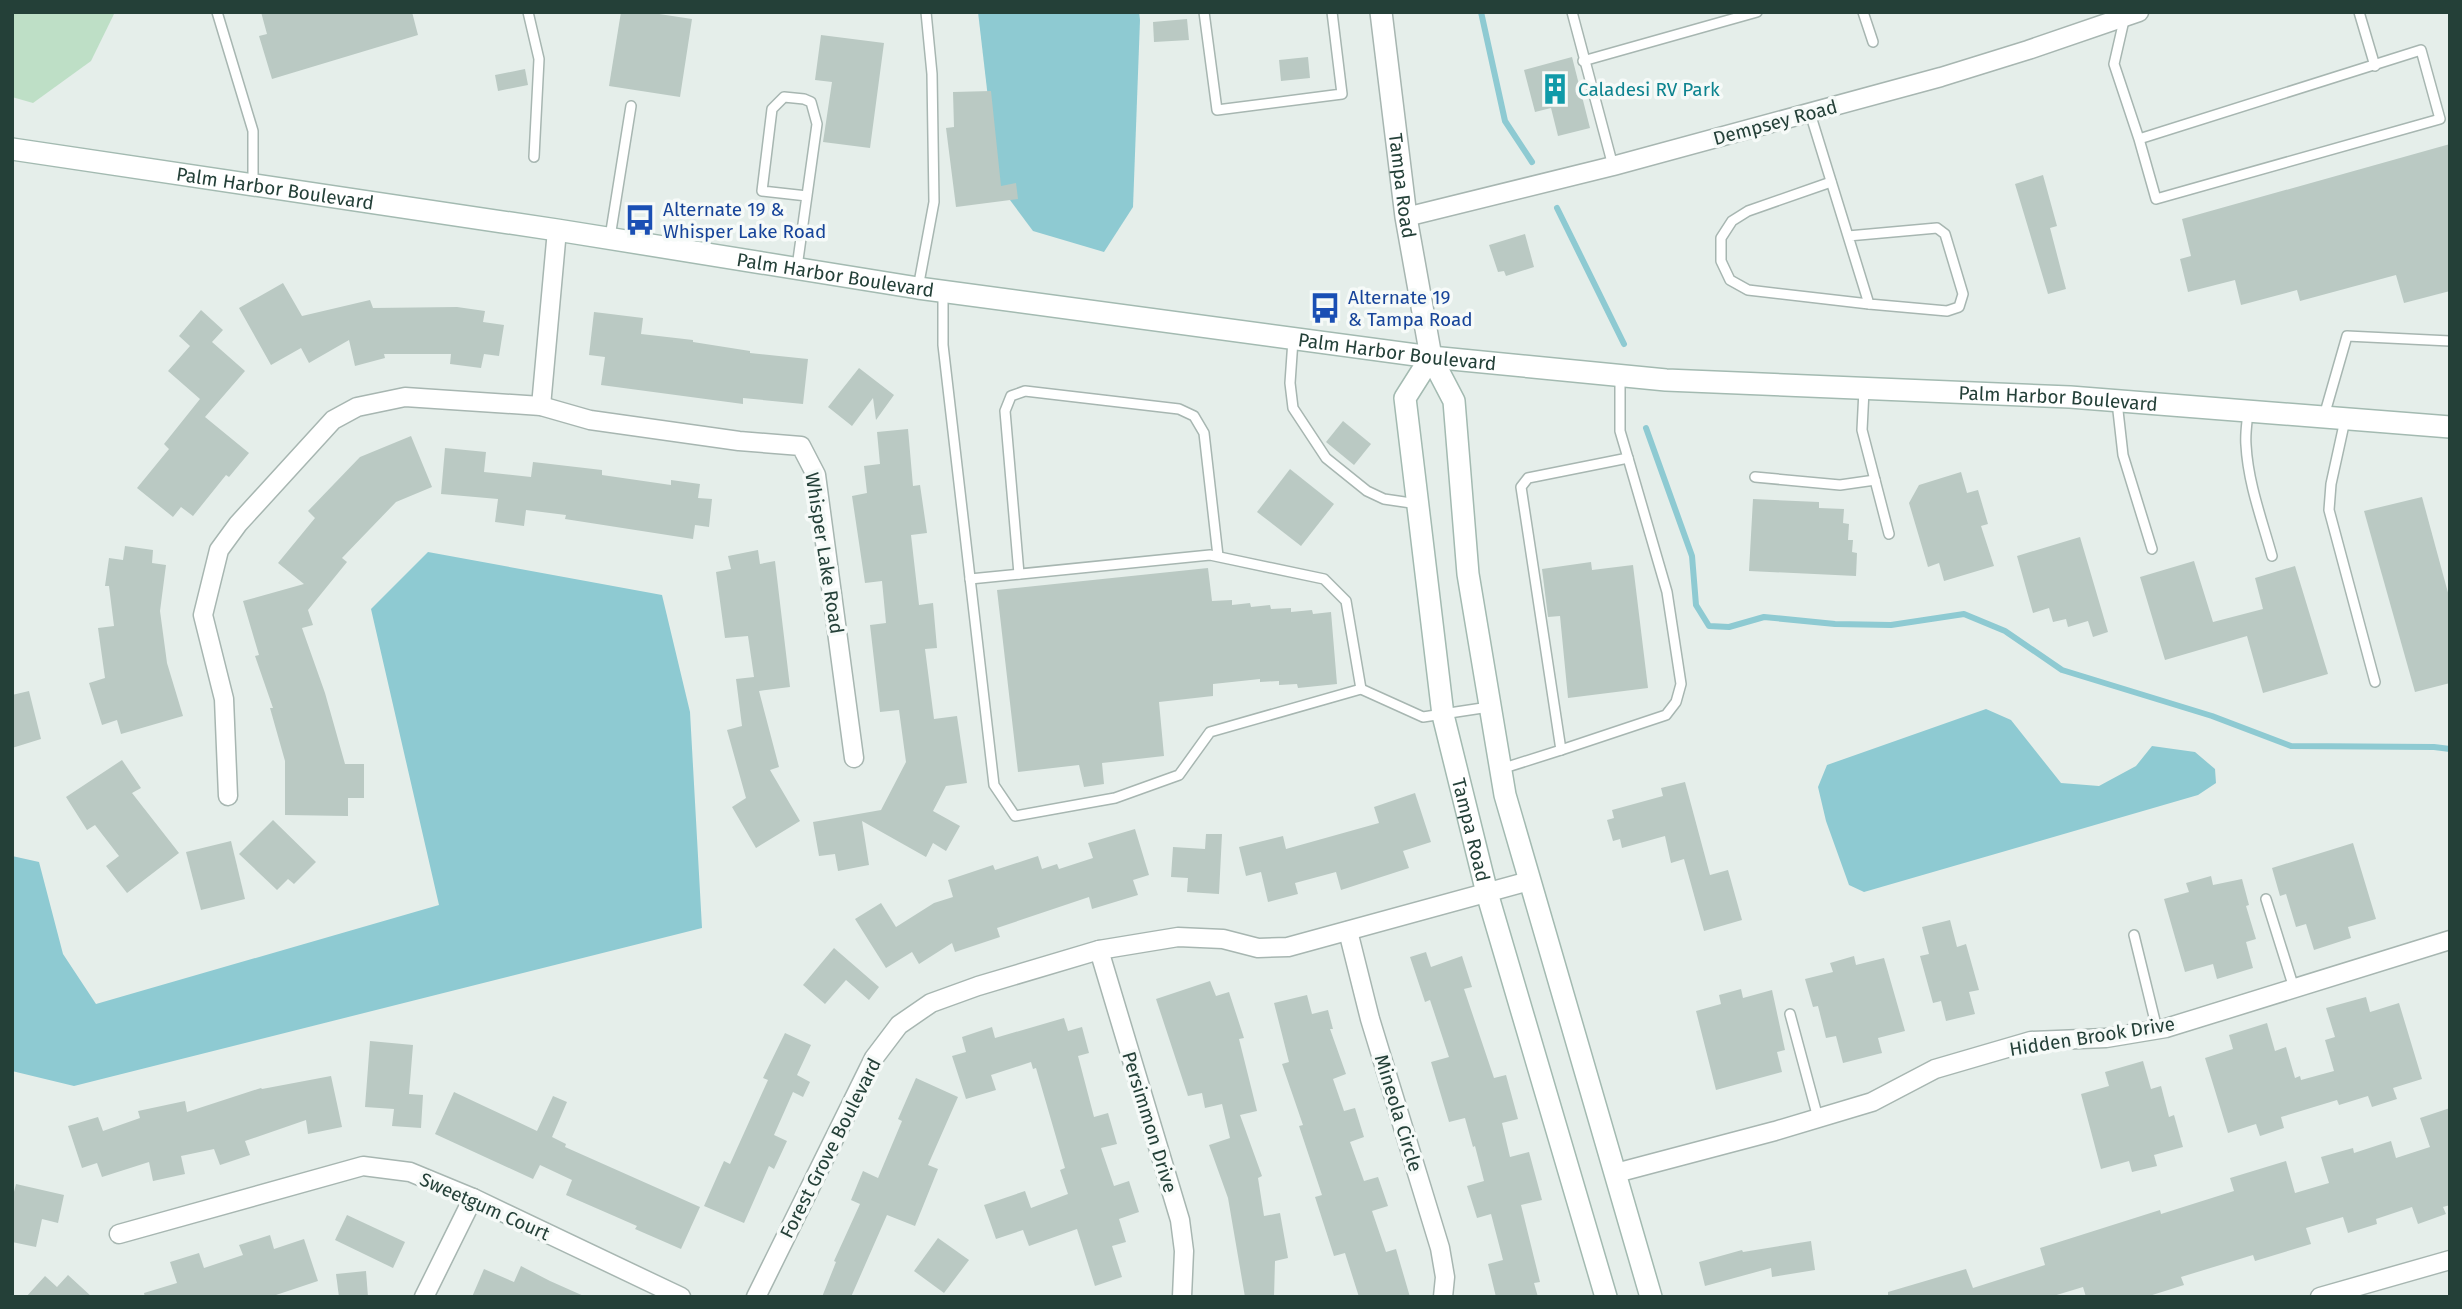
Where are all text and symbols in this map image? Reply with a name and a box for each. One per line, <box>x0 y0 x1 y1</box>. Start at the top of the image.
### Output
building icon: Caladesi RV Park <box>1538 72 1572 106</box>
place label: Caladesi RV Park <box>1578 78 1720 101</box>
street label: Dempsey Road <box>1711 95 1840 150</box>
street label: Tampa Road <box>1384 132 1421 240</box>
street label: Palm Harbor Boulevard <box>175 163 375 215</box>
place label: Alternate 19 & Whisper Lake Road <box>663 198 826 243</box>
bus stop icon: Alternate 19 & Whisper Lake Road <box>623 203 657 237</box>
street label: Palm Harbor Boulevard <box>735 248 935 302</box>
place label: Alternate 19 & Tampa Road <box>1348 286 1473 331</box>
bus stop icon: Alternate 19 & Tampa Road <box>1308 291 1342 325</box>
street label: Palm Harbor Boulevard <box>1297 328 1497 375</box>
street label: Palm Harbor Boulevard <box>1958 381 2159 416</box>
street label: Whisper Lake Road <box>800 471 849 636</box>
street label: Tampa Road <box>1447 776 1495 884</box>
street label: Hidden Brook Drive <box>2008 1012 2177 1061</box>
street label: Persimmon Drive <box>1117 1049 1182 1196</box>
street label: Mineola Circle <box>1370 1052 1427 1174</box>
street label: Forest Grove Boulevard <box>775 1054 886 1242</box>
street label: Sweetgum Court <box>416 1167 554 1245</box>

